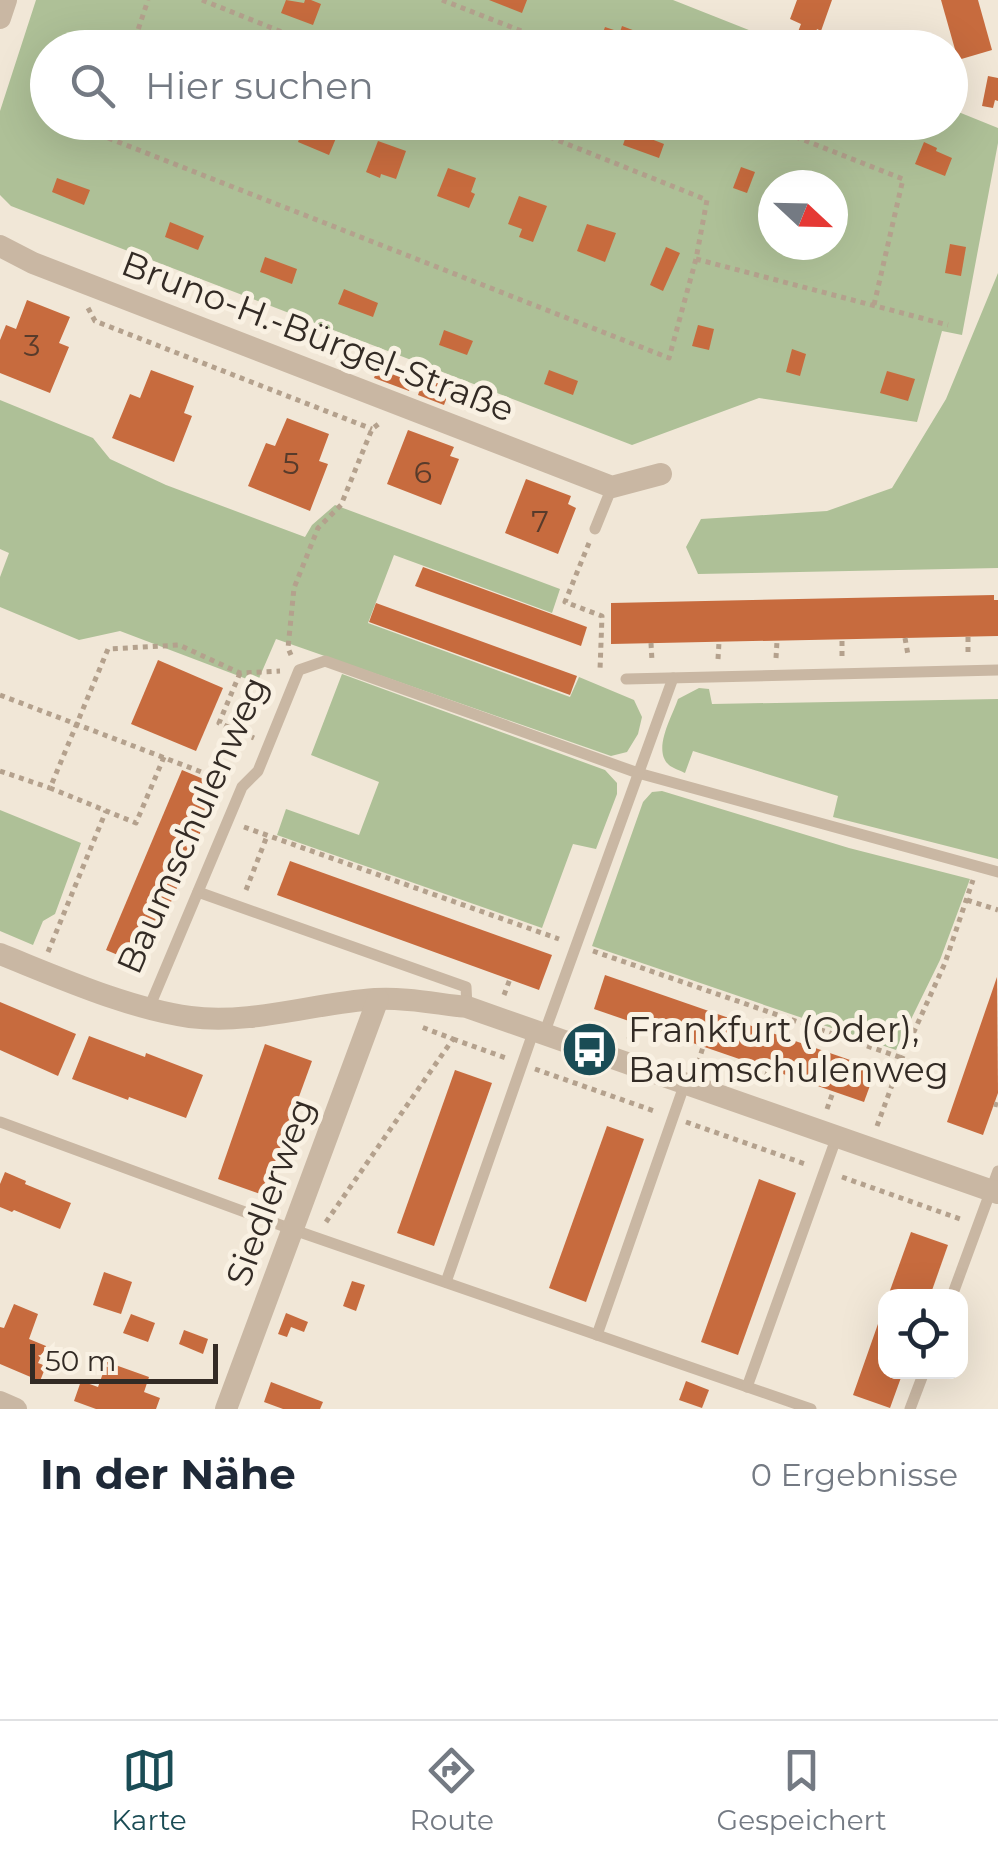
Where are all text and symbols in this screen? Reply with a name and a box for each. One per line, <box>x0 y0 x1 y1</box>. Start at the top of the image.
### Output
search box <box>30 30 968 140</box>
icon: search <box>65 58 120 113</box>
text: Hier suchen <box>145 62 374 109</box>
north arrow <box>758 170 848 260</box>
street label: Bruno-H.-Bürgel-Straße <box>116 241 520 431</box>
house number: 3 <box>24 327 40 364</box>
house number: 5 <box>283 445 299 482</box>
house number: 6 <box>414 454 432 491</box>
house number: 7 <box>531 503 549 540</box>
street label: Baumschulenweg <box>107 670 277 980</box>
place label: Frankfurt (Oder), Baumschulenweg <box>628 1008 949 1091</box>
bus stop icon: Frankfurt (Oder), Baumschulenweg <box>559 1019 619 1079</box>
street label: Siedlerweg <box>216 1092 324 1292</box>
map controls <box>878 1289 968 1379</box>
button: locate <box>878 1289 968 1379</box>
scale bar <box>30 1339 218 1384</box>
text: 50 m <box>45 1344 116 1378</box>
text: In der Nähe <box>40 1448 296 1500</box>
text: 0 Ergebnisse <box>751 1455 958 1494</box>
tab: Karte <box>111 1743 187 1837</box>
tab: Route <box>410 1743 494 1837</box>
tab: Gespeichert <box>717 1743 887 1837</box>

